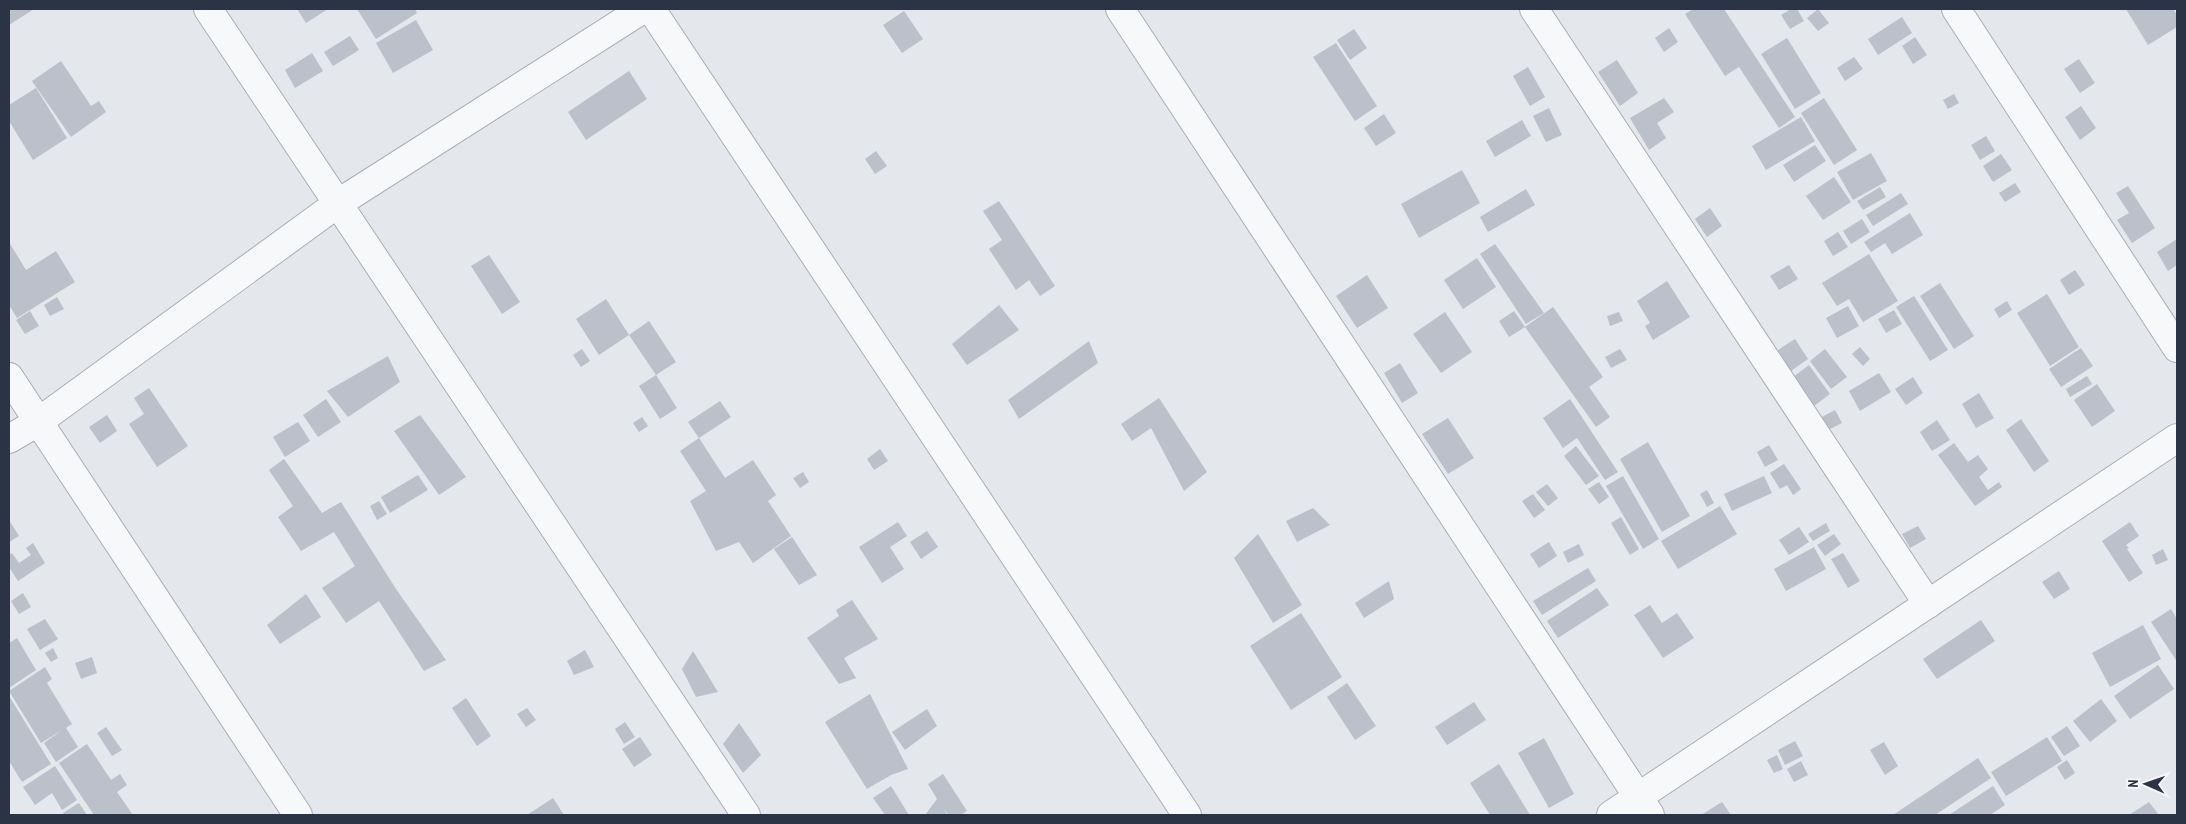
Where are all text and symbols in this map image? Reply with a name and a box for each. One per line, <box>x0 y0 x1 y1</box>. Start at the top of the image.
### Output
north arrow <box>2121 759 2171 809</box>
text: N <box>2124 779 2142 788</box>

